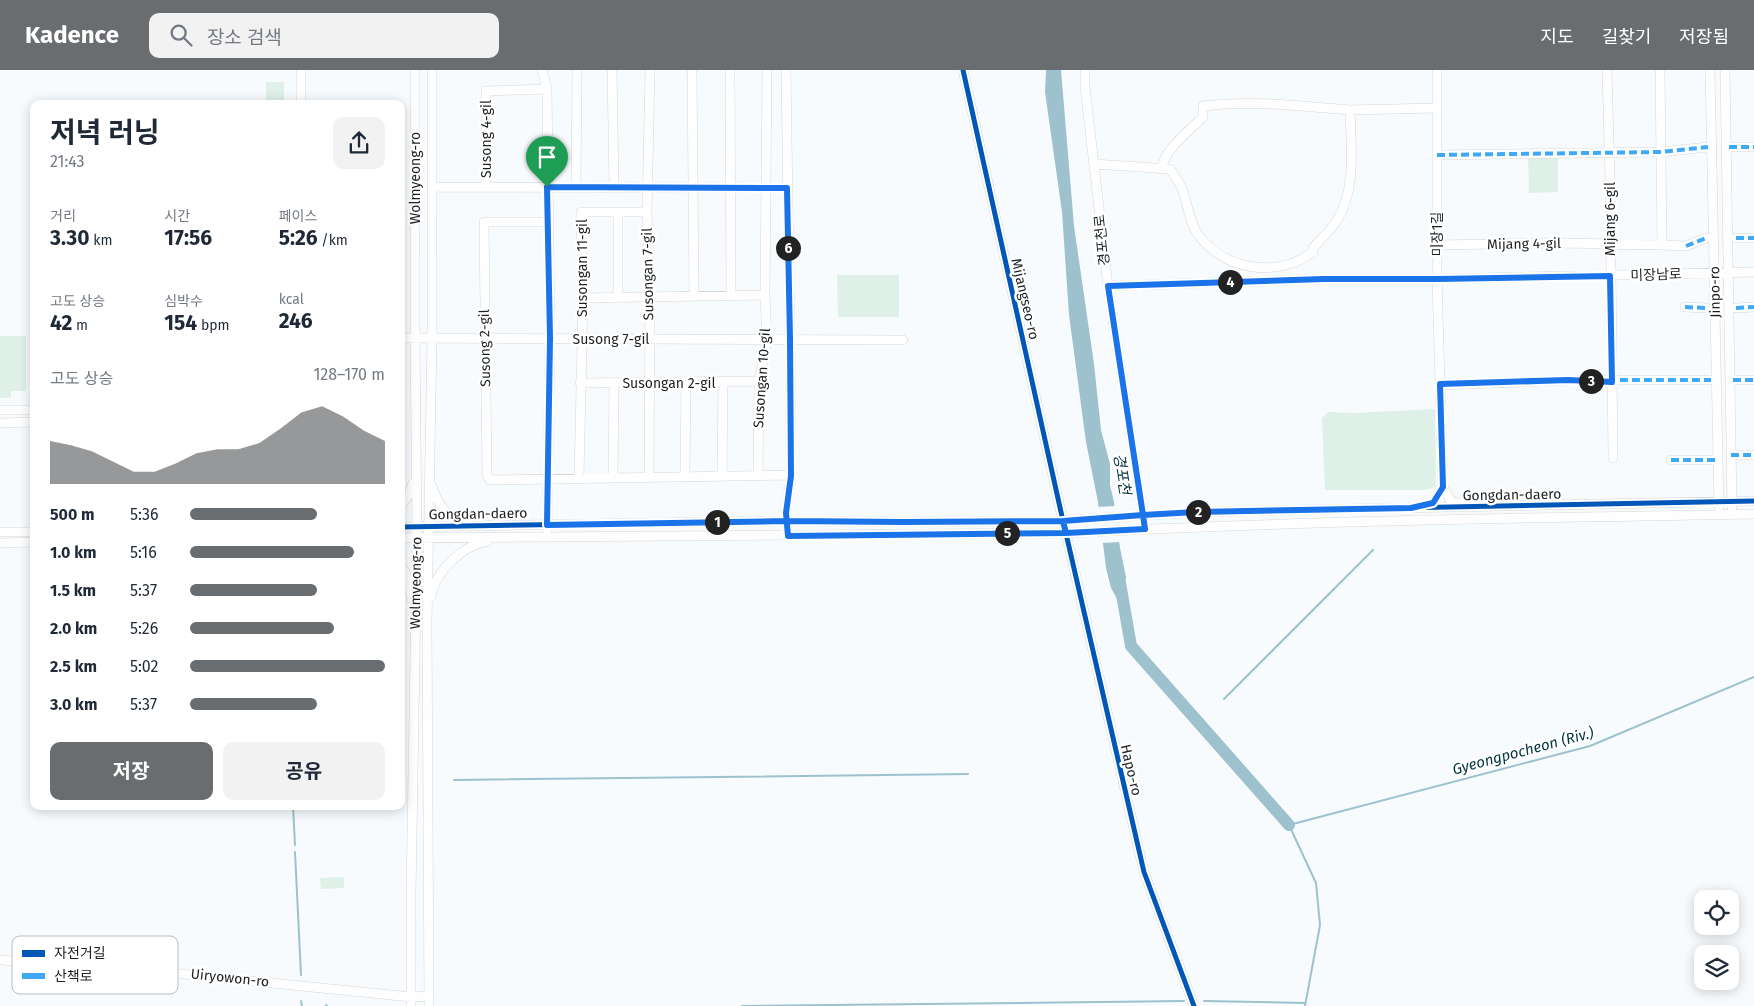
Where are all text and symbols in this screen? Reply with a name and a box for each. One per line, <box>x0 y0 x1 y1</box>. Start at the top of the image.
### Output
search box <box>149 13 499 58</box>
text: Kadence <box>25 21 119 49</box>
icon: search <box>167 21 195 49</box>
text: 장소 검색 <box>207 26 282 49</box>
text: 지도 <box>1541 26 1574 48</box>
text: 길찾기 <box>1602 26 1651 48</box>
text: 저장됨 <box>1679 26 1729 48</box>
street label: Susong 4-gil <box>478 100 495 178</box>
text: 저녁 러닝 <box>50 116 160 149</box>
button: share <box>333 117 385 169</box>
street label: Wolmyeong-ro <box>407 132 424 224</box>
pin <box>526 136 568 187</box>
icon: arrive <box>533 143 561 171</box>
text: 21:43 <box>50 152 84 171</box>
street label: Mijang 6-gil <box>1602 182 1619 256</box>
text: 거리 <box>50 208 76 225</box>
text: 시간 <box>164 208 190 225</box>
text: 페이스 <box>279 208 317 225</box>
street label: 미장1길 <box>1429 212 1446 256</box>
street label: 경포천로 <box>1091 213 1113 267</box>
street label: Susongan 11-gil <box>574 219 591 317</box>
text: 3.30 <box>50 225 90 251</box>
text: 17:56 <box>164 225 212 251</box>
text: 5:26 <box>279 225 318 251</box>
street label: Susongan 7-gil <box>639 228 657 320</box>
text: km <box>90 232 112 249</box>
text: /km <box>318 232 348 249</box>
street label: Mijang 4-gil <box>1487 235 1561 253</box>
pin: 6 <box>776 236 800 260</box>
text: 6 <box>785 240 792 257</box>
street label: Mijangseo-ro <box>1007 257 1043 341</box>
street label: 미장남로 <box>1630 266 1682 284</box>
street label: Jinpo-ro <box>1706 266 1724 318</box>
pin: 4 <box>1218 270 1242 294</box>
text: 4 <box>1227 274 1234 291</box>
text: kcal <box>279 291 304 308</box>
text: 고도 상승 <box>50 293 105 310</box>
text: 심박수 <box>164 293 203 310</box>
text: 246 <box>279 308 313 334</box>
street label: Susong 2-gil <box>476 309 494 387</box>
text: 42 <box>50 310 72 336</box>
text: 154 <box>164 310 197 336</box>
text: m <box>72 317 88 334</box>
text: bpm <box>197 317 230 334</box>
street label: Susongan 10-gil <box>750 327 774 429</box>
street label: Susong 7-gil <box>573 331 649 348</box>
text: 128–170 m <box>313 365 385 384</box>
pin: 3 <box>1578 368 1604 394</box>
text: 고도 상승 <box>50 369 113 388</box>
text: 3 <box>1588 373 1595 390</box>
street label: Susongan 2-gil <box>622 375 716 392</box>
water label: 경포천 <box>1110 452 1134 498</box>
street label: Gongdan-daero <box>1462 486 1562 504</box>
pin: 2 <box>1186 500 1210 524</box>
text: 2 <box>1195 504 1202 521</box>
text: 500 m <box>50 505 95 524</box>
text: 5:36 <box>130 505 159 524</box>
street label: Gongdan-daero <box>428 505 528 523</box>
pin: 1 <box>704 510 730 534</box>
text: 1 <box>714 514 721 531</box>
pin: 5 <box>994 520 1020 546</box>
text: 5 <box>1004 525 1011 542</box>
street label: Wolmyeong-ro <box>407 537 425 629</box>
text: 1.0 km <box>50 543 97 562</box>
text: 5:16 <box>130 543 157 562</box>
text: 1.5 km <box>50 581 96 600</box>
text: 5:37 <box>130 581 157 600</box>
text: 2.0 km <box>50 619 97 638</box>
text: 5:26 <box>130 619 158 638</box>
text: 2.5 km <box>50 657 97 676</box>
text: 5:02 <box>130 657 159 676</box>
text: 3.0 km <box>50 695 97 714</box>
text: 5:37 <box>130 695 157 714</box>
water label: Gyeongpocheon (Riv.) <box>1450 723 1596 779</box>
button: 저장 <box>50 742 213 800</box>
button: 공유 <box>223 742 385 800</box>
street label: Hapo-ro <box>1117 743 1145 797</box>
map controls <box>1694 890 1739 990</box>
button: locate <box>1694 890 1739 935</box>
legend <box>12 936 178 994</box>
text: 자전거길 <box>54 945 106 962</box>
button: layers <box>1694 945 1739 990</box>
street label: Uiryowon-ro <box>190 965 270 991</box>
text: 산책로 <box>54 968 93 985</box>

